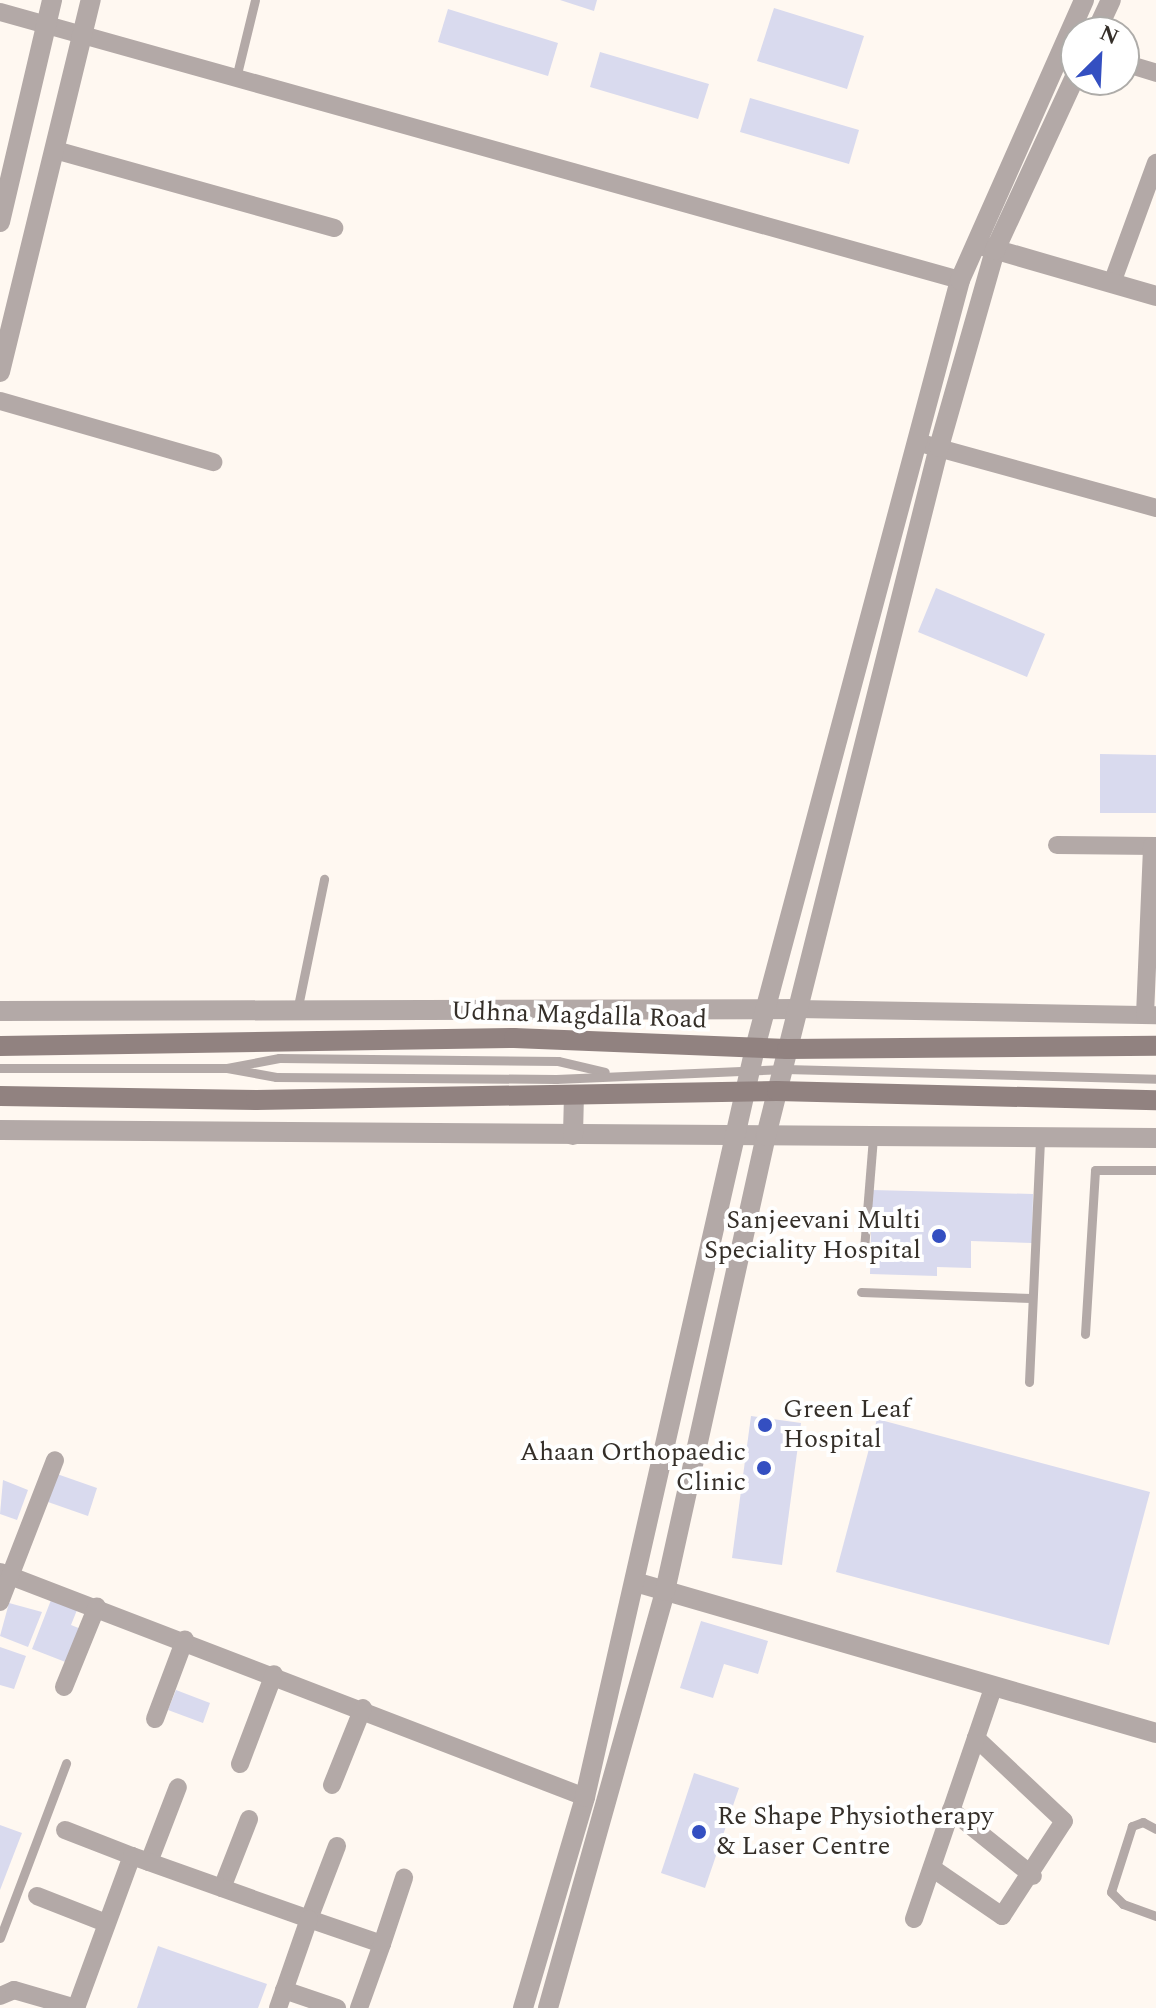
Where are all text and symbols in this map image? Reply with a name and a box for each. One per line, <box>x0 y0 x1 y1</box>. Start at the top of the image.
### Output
north arrow <box>1060 16 1140 96</box>
text: N <box>1094 17 1124 54</box>
street label: Udhna Magdalla Road <box>450 996 708 1036</box>
place label: Sanjeevani Multi Speciality Hospital <box>704 1205 921 1266</box>
marker: Sanjeevani Multi Speciality Hospital <box>928 1225 950 1247</box>
place label: Green Leaf Hospital <box>783 1394 911 1456</box>
marker: Green Leaf Hospital <box>754 1414 776 1436</box>
place label: Ahaan Orthopaedic Clinic <box>520 1437 746 1498</box>
marker: Ahaan Orthopaedic Clinic <box>753 1457 775 1479</box>
place label: Re Shape Physiotherapy & Laser Centre <box>717 1801 994 1862</box>
marker: Re Shape Physiotherapy & Laser Centre <box>688 1821 710 1843</box>

